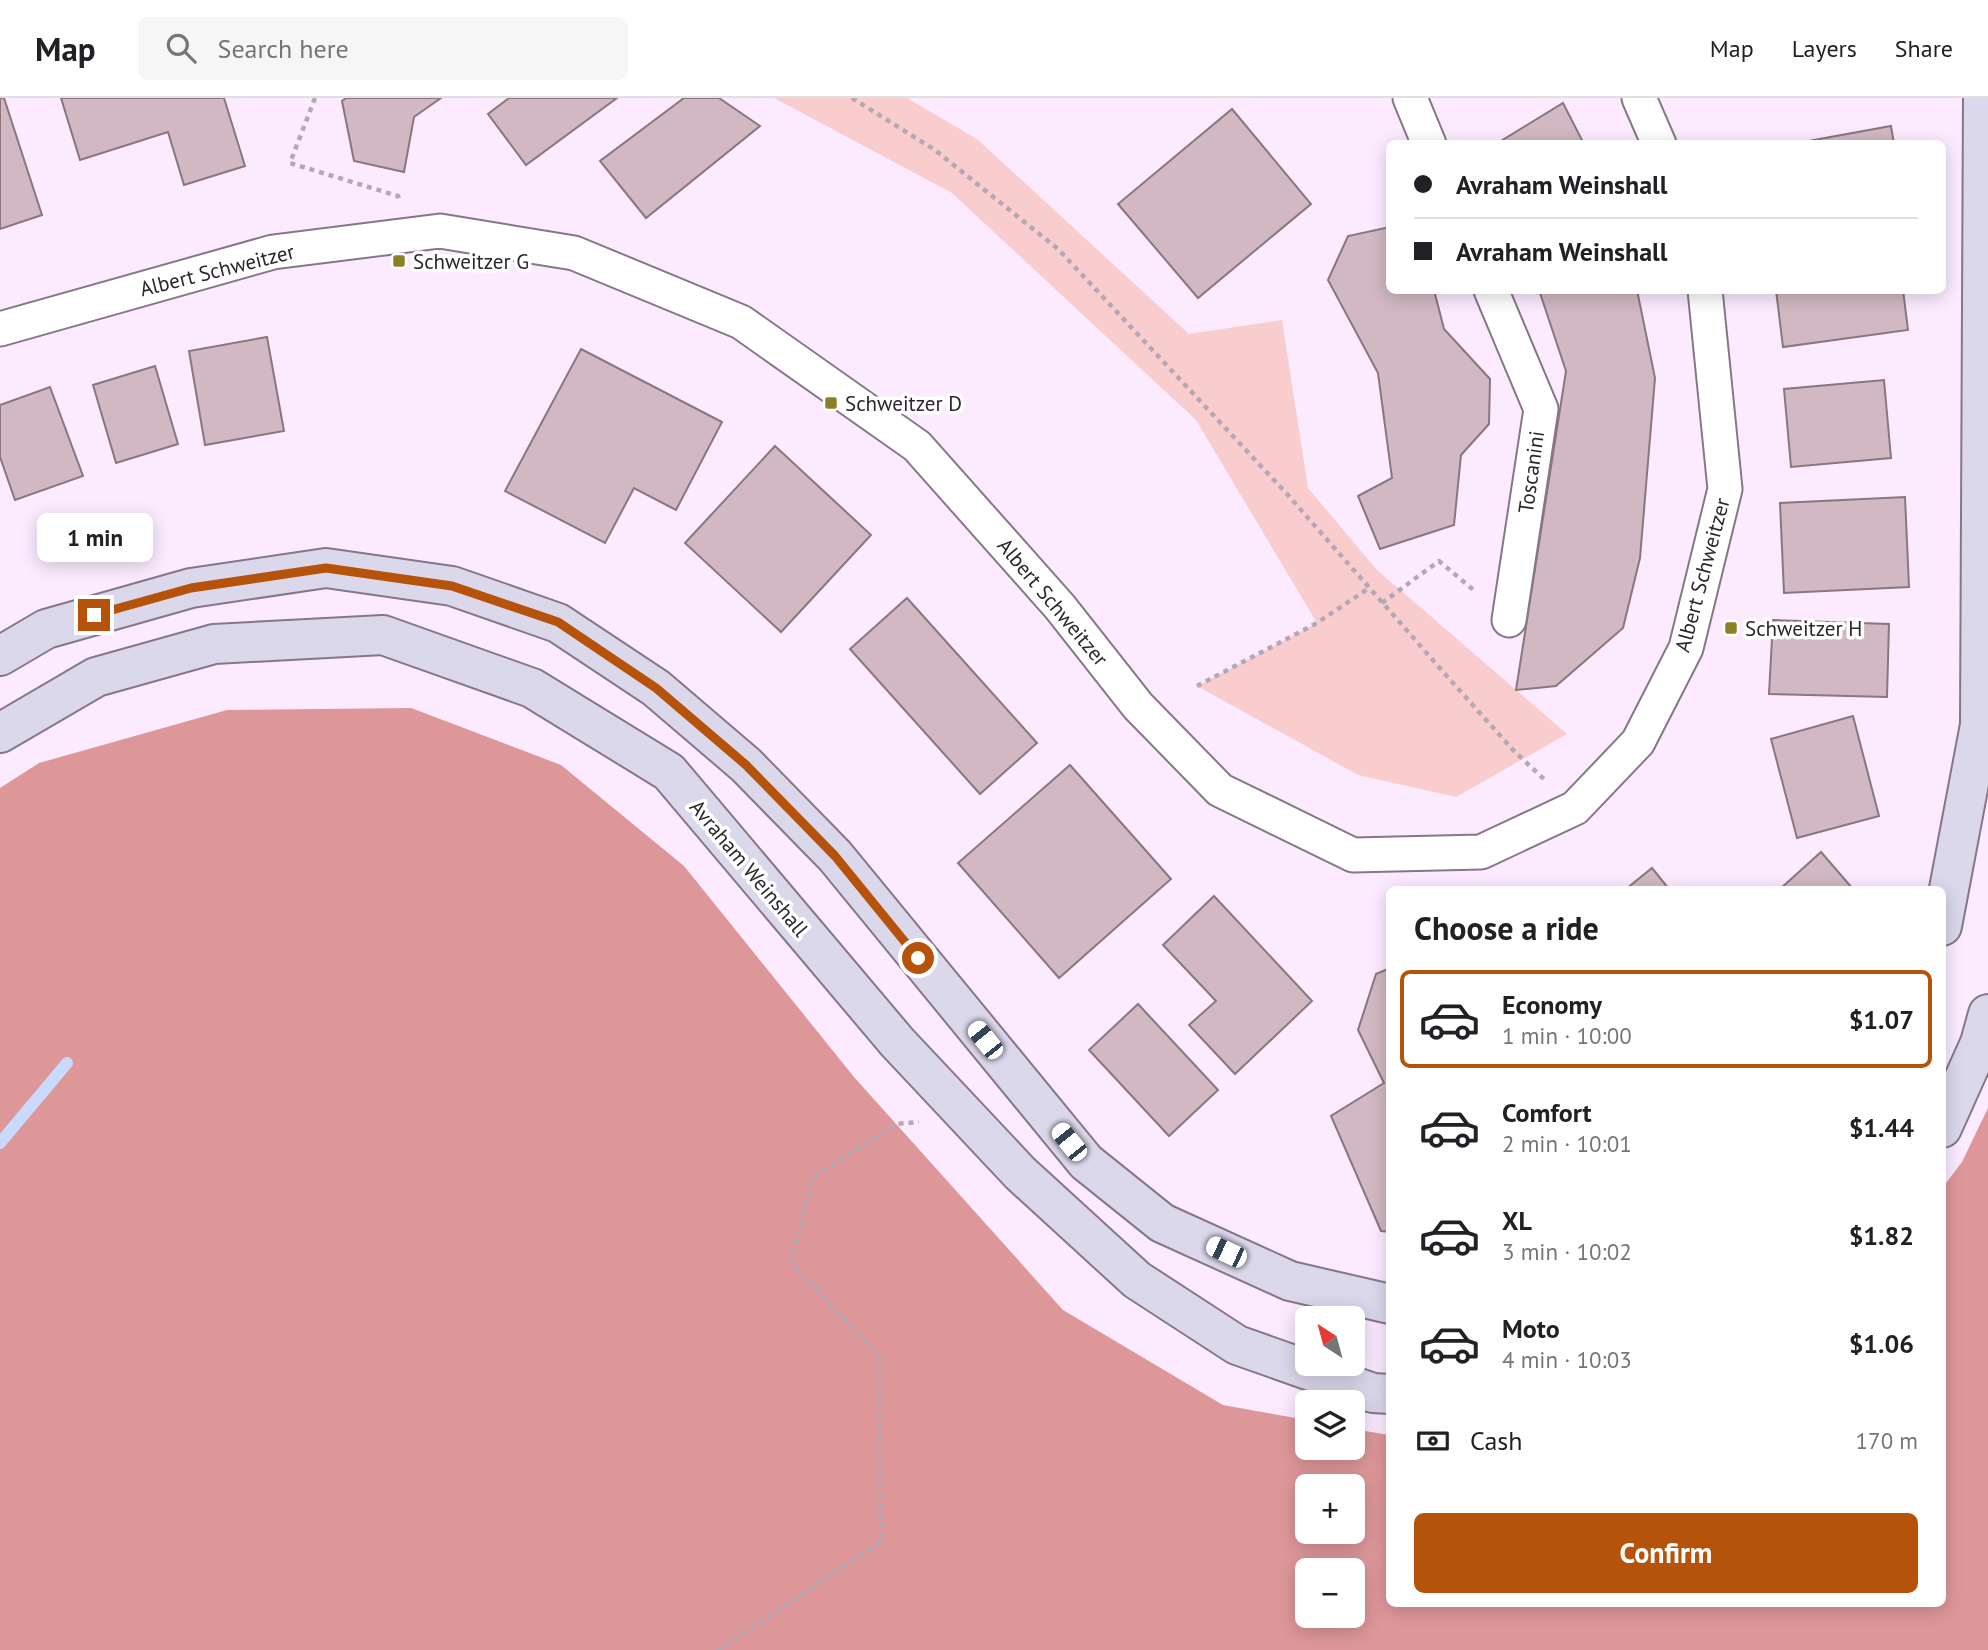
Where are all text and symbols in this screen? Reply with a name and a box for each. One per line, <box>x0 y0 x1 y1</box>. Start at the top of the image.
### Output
search box <box>138 17 628 80</box>
text: Map <box>35 27 96 70</box>
icon: search <box>162 29 200 67</box>
text: Search here <box>218 32 349 65</box>
text: Map <box>1710 33 1754 64</box>
text: Layers <box>1792 33 1857 64</box>
text: Share <box>1895 33 1953 64</box>
text: Avraham Weinshall <box>1456 168 1667 201</box>
text: Avraham Weinshall <box>1456 235 1667 268</box>
street label: Albert Schweitzer <box>137 238 297 302</box>
place label: Schweitzer G <box>413 248 529 275</box>
marker: Schweitzer G <box>391 253 407 269</box>
place label: Schweitzer D <box>845 390 962 417</box>
marker: Schweitzer D <box>823 395 839 411</box>
street label: Toscanini <box>1512 429 1550 515</box>
street label: Albert Schweitzer <box>1668 495 1736 655</box>
callout: 1 min <box>36 514 152 562</box>
text: 1 min <box>67 523 123 552</box>
street label: Albert Schweitzer <box>992 533 1114 671</box>
route end <box>78 599 110 631</box>
place label: Schweitzer H <box>1745 615 1862 642</box>
marker: Schweitzer H <box>1723 620 1739 636</box>
street label: Avraham Weinshall <box>684 794 814 942</box>
text: Choose a ride <box>1414 907 1599 949</box>
route start <box>902 942 934 974</box>
icon: car <box>1418 988 1481 1051</box>
text: Economy <box>1502 988 1602 1021</box>
text: $1.07 <box>1849 1003 1914 1036</box>
car <box>964 1017 1007 1063</box>
text: 1 min · 10:00 <box>1502 1021 1632 1050</box>
icon: car <box>1418 1096 1481 1159</box>
text: Comfort <box>1502 1096 1592 1129</box>
text: $1.44 <box>1849 1111 1914 1144</box>
car <box>1048 1119 1091 1165</box>
text: 2 min · 10:01 <box>1502 1129 1632 1158</box>
icon: car <box>1418 1204 1481 1267</box>
text: XL <box>1502 1204 1532 1237</box>
text: $1.82 <box>1849 1219 1914 1252</box>
car <box>1203 1234 1250 1270</box>
text: 3 min · 10:02 <box>1502 1237 1632 1266</box>
north arrow <box>1295 1306 1365 1376</box>
map controls <box>1295 1306 1365 1628</box>
icon: car <box>1418 1312 1481 1375</box>
text: Moto <box>1502 1312 1560 1345</box>
text: $1.06 <box>1849 1327 1914 1360</box>
text: 4 min · 10:03 <box>1502 1345 1632 1374</box>
button: layers <box>1295 1390 1365 1460</box>
icon: cash <box>1414 1422 1452 1460</box>
text: Cash <box>1470 1424 1522 1457</box>
text: 170 m <box>1856 1426 1918 1455</box>
button: + <box>1295 1474 1365 1544</box>
button: Confirm <box>1414 1513 1918 1593</box>
button: − <box>1295 1558 1365 1628</box>

